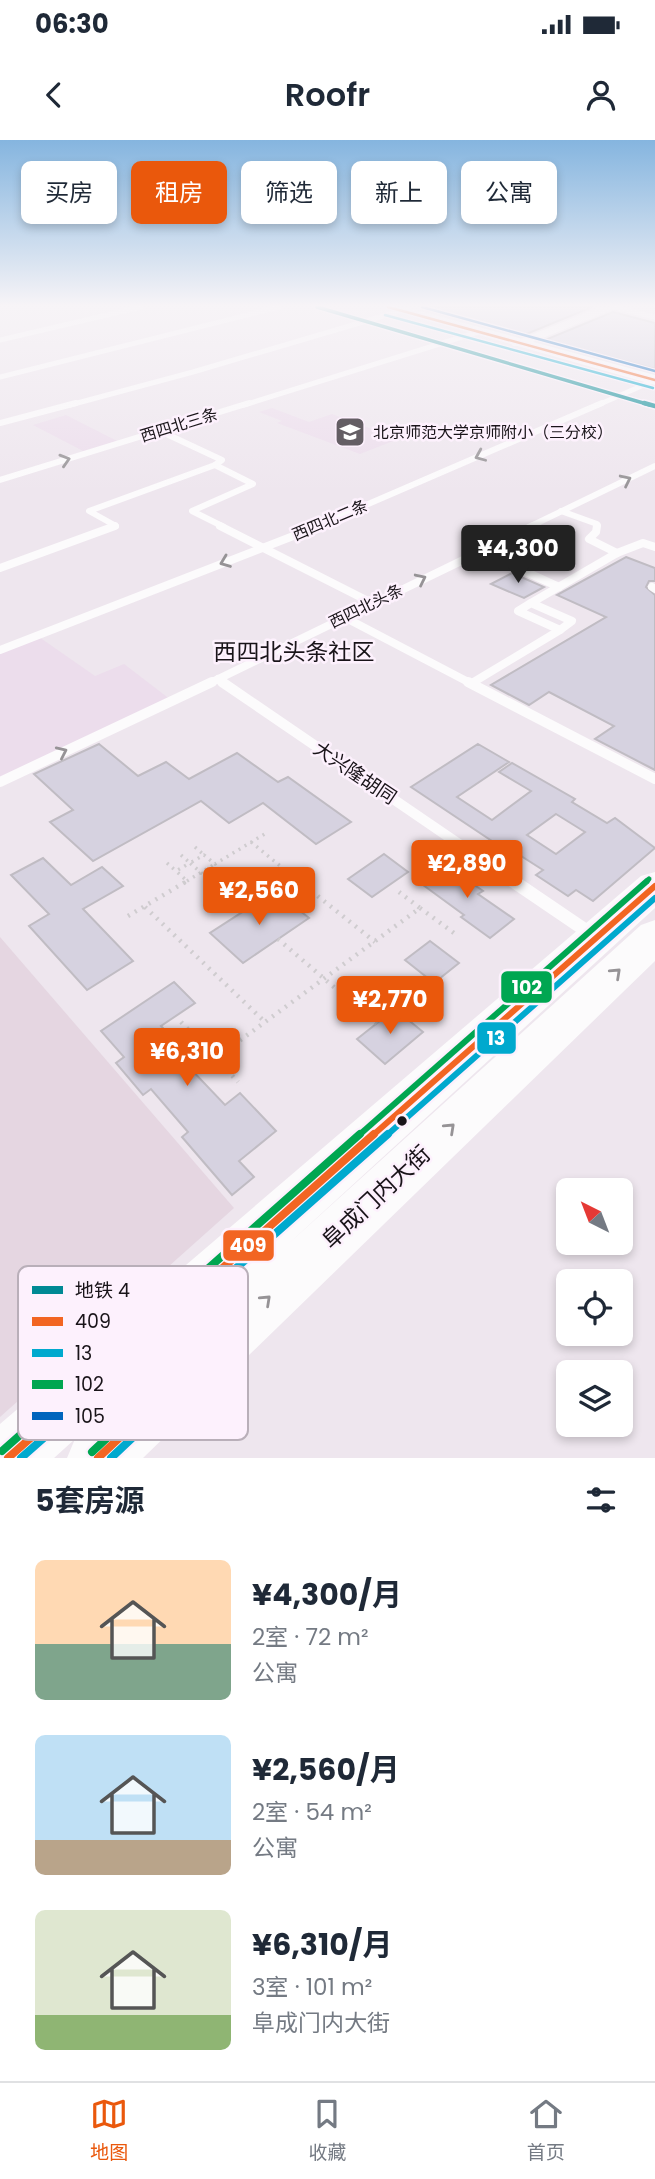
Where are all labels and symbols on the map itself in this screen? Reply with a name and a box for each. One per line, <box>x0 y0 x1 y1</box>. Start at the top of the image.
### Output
street label: 西四北三条 <box>137 402 221 448</box>
school or university icon: 北京师范大学京师附小（三分校） <box>333 415 367 449</box>
place label: 北京师范大学京师附小（三分校） <box>373 421 613 444</box>
one-way arrow <box>475 448 487 462</box>
one-way arrow <box>59 454 71 468</box>
one-way arrow <box>619 474 631 488</box>
street label: 西四北二条 <box>289 494 371 546</box>
pin: ¥4,300 <box>461 526 575 585</box>
one-way arrow <box>219 554 231 568</box>
one-way arrow <box>414 574 426 588</box>
street label: 西四北头条 <box>325 578 407 634</box>
district label: 西四北头条社区 <box>214 636 375 668</box>
street label: 大兴隆胡同 <box>308 735 402 811</box>
one-way arrow <box>55 747 67 761</box>
pin: ¥2,890 <box>410 840 524 900</box>
pin: ¥2,560 <box>202 868 316 927</box>
one-way arrow <box>608 968 621 981</box>
line badge: 102 <box>500 970 553 1004</box>
text: 102 <box>512 974 542 1001</box>
pin: ¥2,770 <box>333 976 447 1036</box>
line badge: 13 <box>476 1021 517 1055</box>
text: 13 <box>487 1025 505 1052</box>
pin: ¥6,310 <box>130 1028 244 1088</box>
unlabelled marker <box>395 1114 409 1128</box>
one-way arrow <box>442 1124 455 1137</box>
street label: 阜成门内大街 <box>315 1138 437 1256</box>
north arrow <box>556 1178 634 1255</box>
line badge: 409 <box>222 1229 275 1262</box>
text: 409 <box>230 1232 266 1259</box>
legend <box>18 1266 248 1440</box>
text: 地铁 4 <box>75 1277 130 1304</box>
one-way arrow <box>258 1296 271 1309</box>
text: 409 <box>75 1308 111 1335</box>
text: 13 <box>75 1340 92 1367</box>
text: 102 <box>75 1371 104 1398</box>
text: 105 <box>75 1403 105 1430</box>

